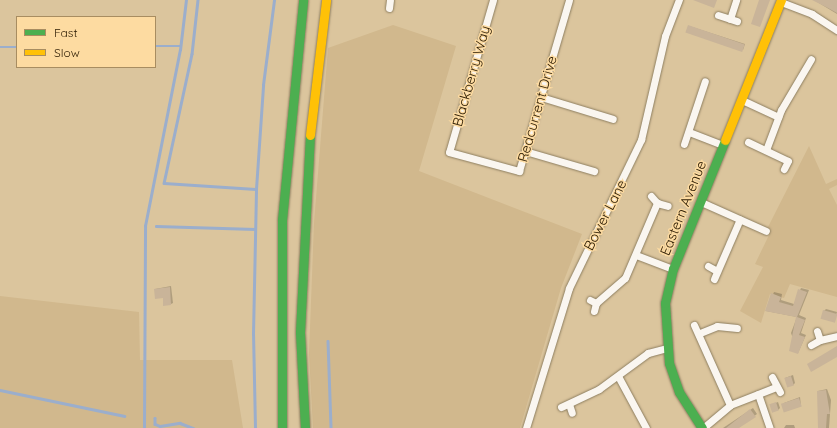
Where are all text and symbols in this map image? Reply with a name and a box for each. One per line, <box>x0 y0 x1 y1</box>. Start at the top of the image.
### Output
legend <box>16 16 156 68</box>
street label: Blackberry Way <box>449 24 493 128</box>
text: Fast <box>54 25 78 40</box>
text: Slow <box>54 45 80 60</box>
street label: Redcurrent Drive <box>514 54 560 164</box>
street label: Eastern Avenue <box>656 158 710 258</box>
street label: Bower Lane <box>580 177 630 253</box>

